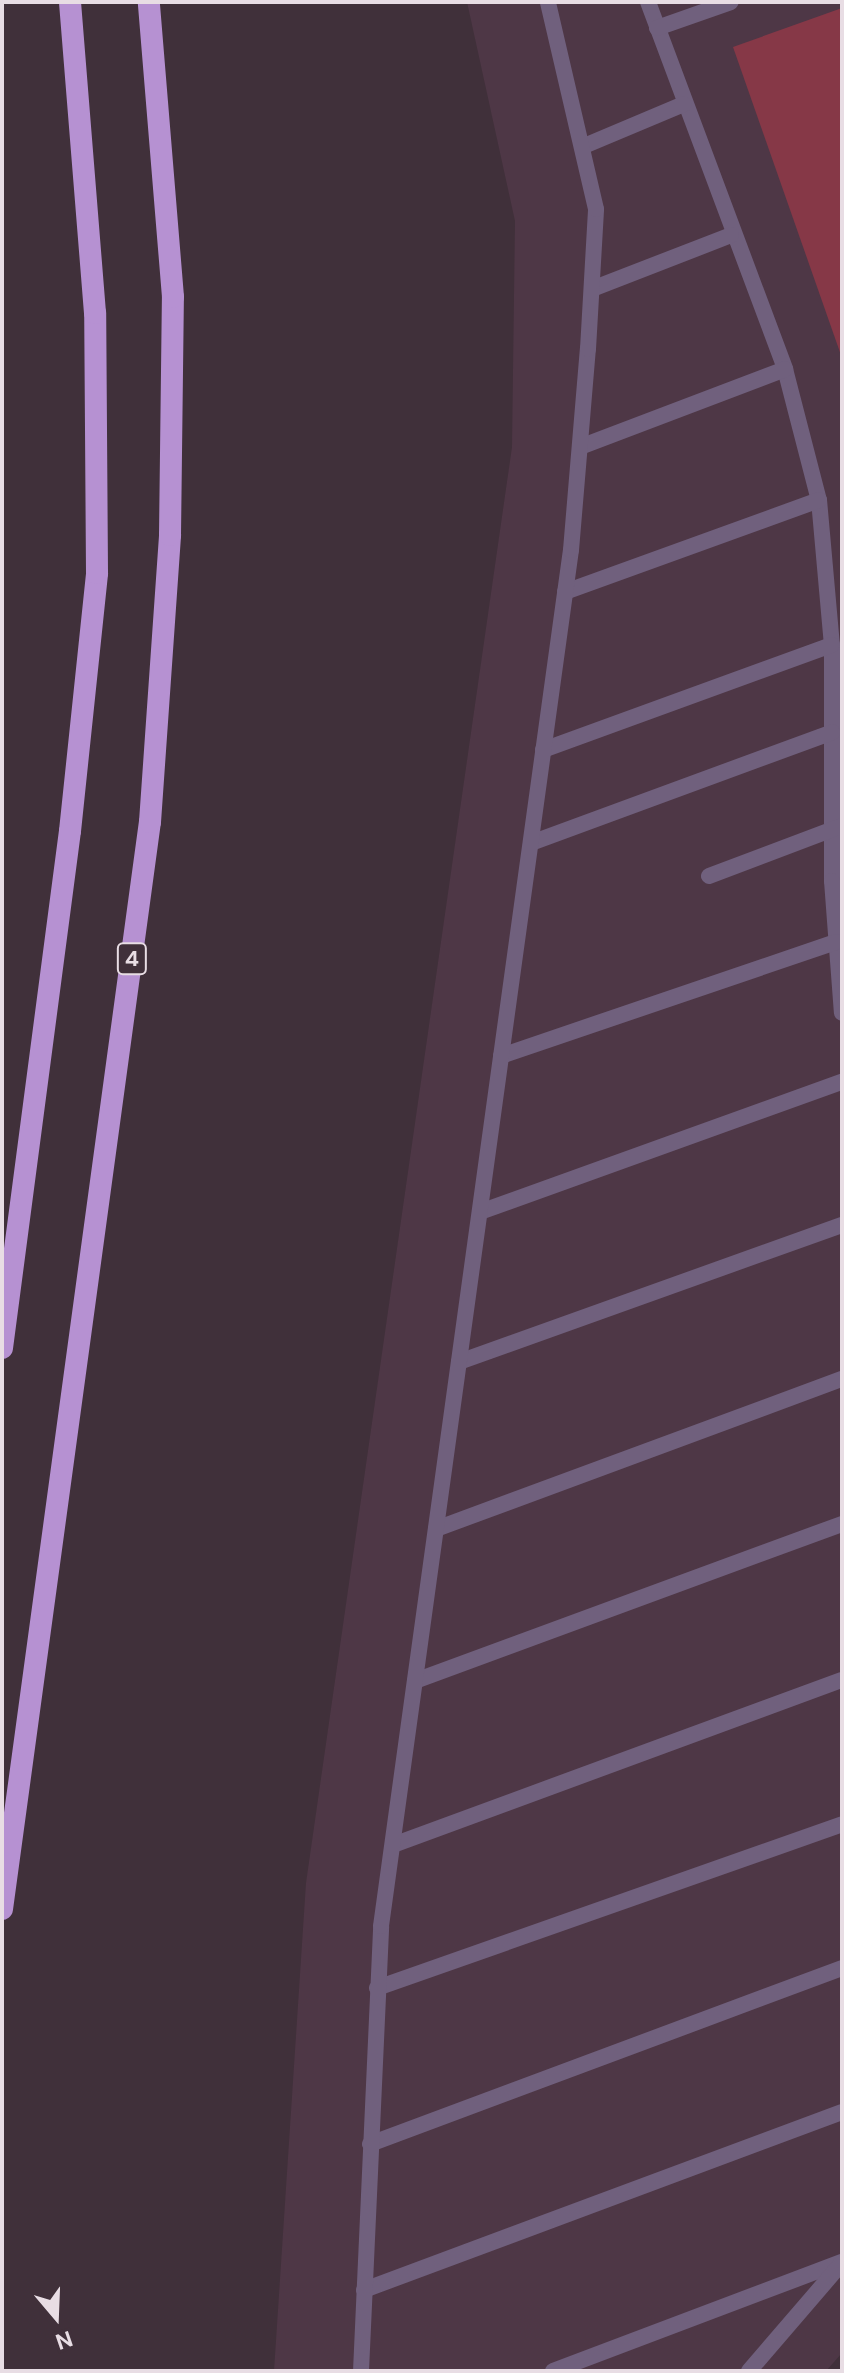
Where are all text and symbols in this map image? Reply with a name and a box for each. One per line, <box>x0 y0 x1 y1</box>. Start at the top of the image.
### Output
road number: 4 <box>116 941 148 977</box>
north arrow <box>16 2277 96 2357</box>
text: N <box>52 2324 76 2356</box>

